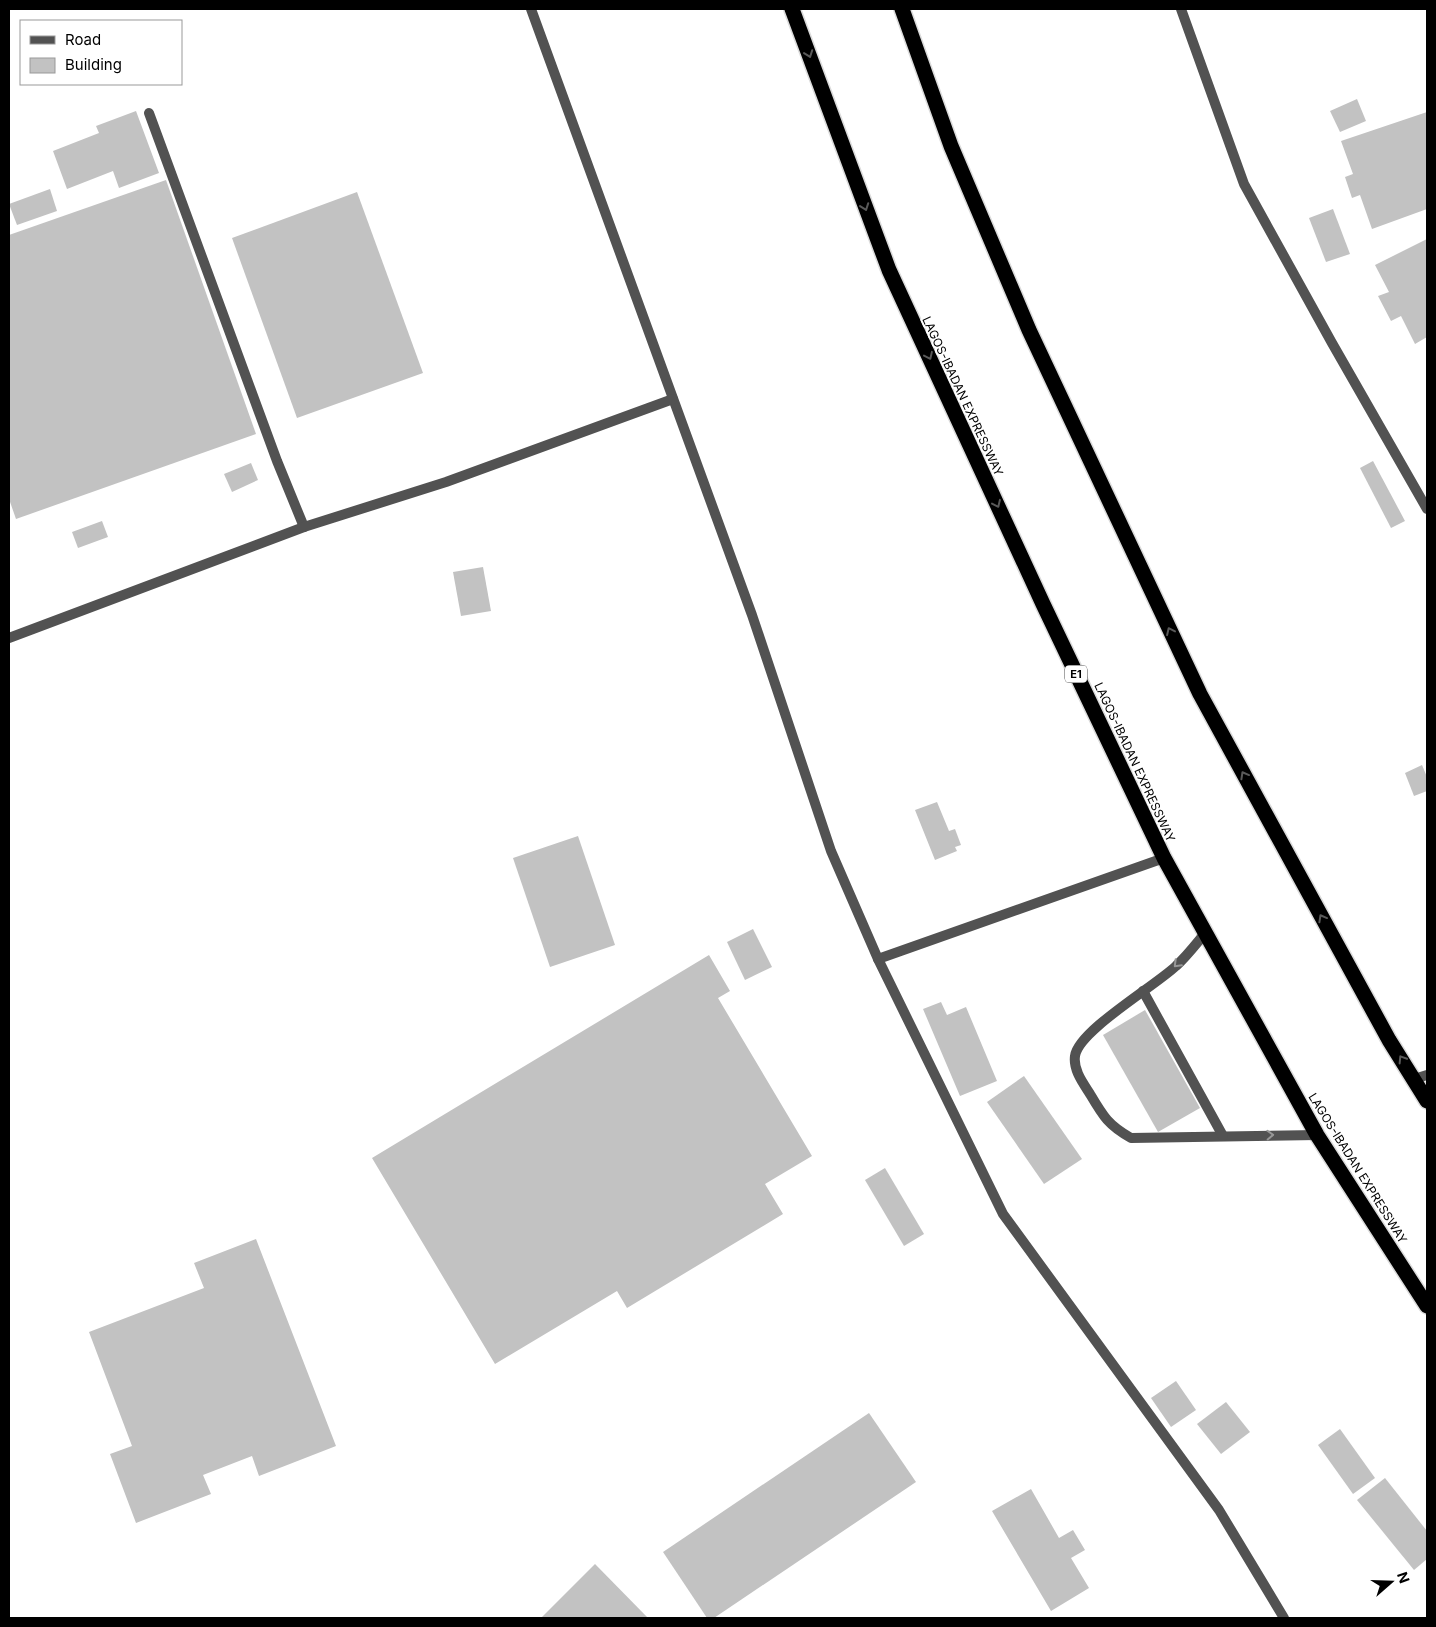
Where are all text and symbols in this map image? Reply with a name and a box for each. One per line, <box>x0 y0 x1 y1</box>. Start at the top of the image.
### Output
legend <box>20 20 182 85</box>
text: Road <box>65 30 101 49</box>
one-way arrow <box>803 50 813 58</box>
text: Building <box>65 55 122 74</box>
one-way arrow <box>859 202 869 211</box>
street label: LAGOS-IBADAN EXPRESSWAY <box>919 314 1007 478</box>
one-way arrow <box>922 351 933 360</box>
one-way arrow <box>990 499 1001 508</box>
one-way arrow <box>1166 627 1176 636</box>
road number: E1 <box>1065 666 1087 682</box>
street label: LAGOS-IBADAN EXPRESSWAY <box>1091 680 1179 844</box>
one-way arrow <box>1241 771 1251 780</box>
one-way arrow <box>1319 914 1329 923</box>
one-way arrow <box>1174 959 1183 968</box>
one-way arrow <box>1398 1056 1408 1065</box>
street label: LAGOS-IBADAN EXPRESSWAY <box>1305 1090 1411 1246</box>
one-way arrow <box>1266 1130 1274 1141</box>
north arrow <box>1366 1557 1416 1607</box>
text: N <box>1394 1569 1413 1585</box>

